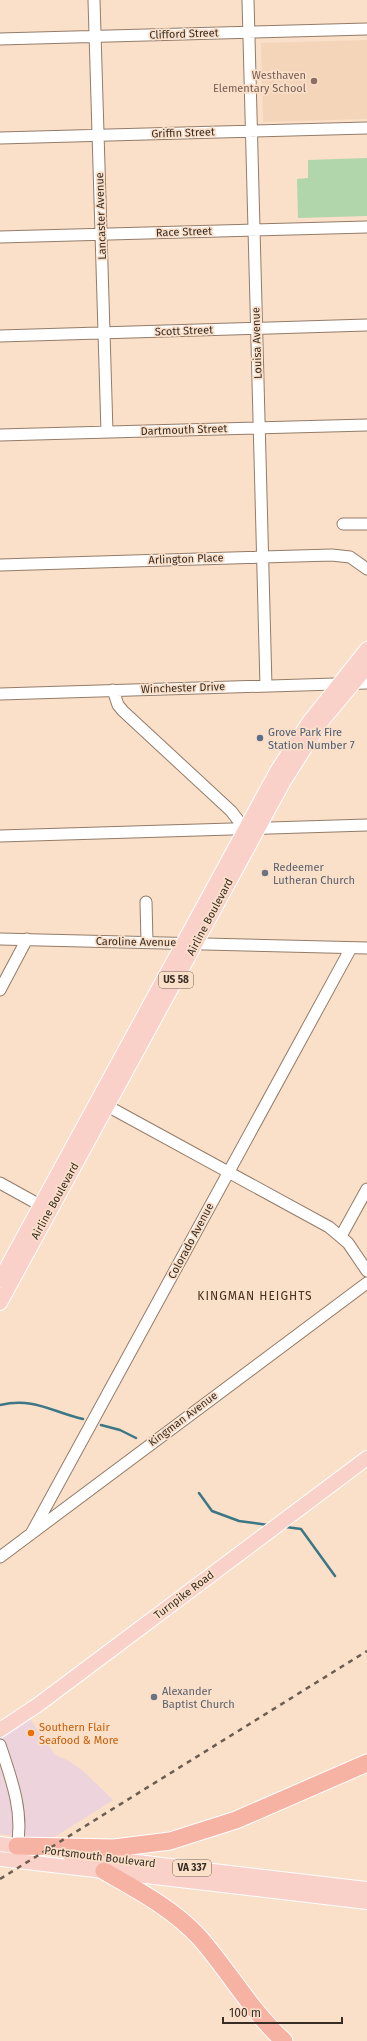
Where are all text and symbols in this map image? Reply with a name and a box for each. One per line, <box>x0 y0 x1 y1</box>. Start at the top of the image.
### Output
street label: Clifford Street <box>149 26 219 42</box>
place label: Westhaven Elementary School <box>213 69 306 95</box>
marker: Westhaven Elementary School <box>309 76 319 86</box>
street label: Griffin Street <box>151 125 215 141</box>
street label: Lancaster Avenue <box>93 172 109 260</box>
street label: Race Street <box>156 225 212 239</box>
street label: Louisa Avenue <box>249 307 265 379</box>
street label: Scott Street <box>155 323 213 339</box>
street label: Dartmouth Street <box>140 422 228 438</box>
street label: Arlington Place <box>148 551 224 567</box>
street label: Winchester Drive <box>141 680 225 696</box>
place label: Grove Park Fire Station Number 7 <box>268 726 355 752</box>
marker: Grove Park Fire Station Number 7 <box>255 733 265 743</box>
place label: Redeemer Lutheran Church <box>273 861 355 887</box>
marker: Redeemer Lutheran Church <box>260 868 270 878</box>
street label: Airline Boulevard <box>184 876 236 958</box>
street label: Caroline Avenue <box>96 935 176 949</box>
road number: US 58 <box>159 972 193 988</box>
street label: Airline Boulevard <box>29 1160 81 1242</box>
street label: Colorado Avenue <box>165 1201 217 1281</box>
district label: KINGMAN HEIGHTS <box>197 1289 313 1303</box>
street label: Kingman Avenue <box>146 1389 220 1449</box>
street label: Turnpike Road <box>151 1568 217 1622</box>
place label: Alexander Baptist Church <box>162 1685 235 1711</box>
marker: Alexander Baptist Church <box>149 1692 159 1702</box>
place label: Southern Flair Seafood & More <box>39 1721 119 1747</box>
marker: Southern Flair Seafood & More <box>26 1728 36 1738</box>
street label: Portsmouth Boulevard <box>44 1844 156 1870</box>
road number: VA 337 <box>173 1860 211 1876</box>
scale bar <box>223 1999 342 2025</box>
text: 100 m <box>229 2006 261 2020</box>

